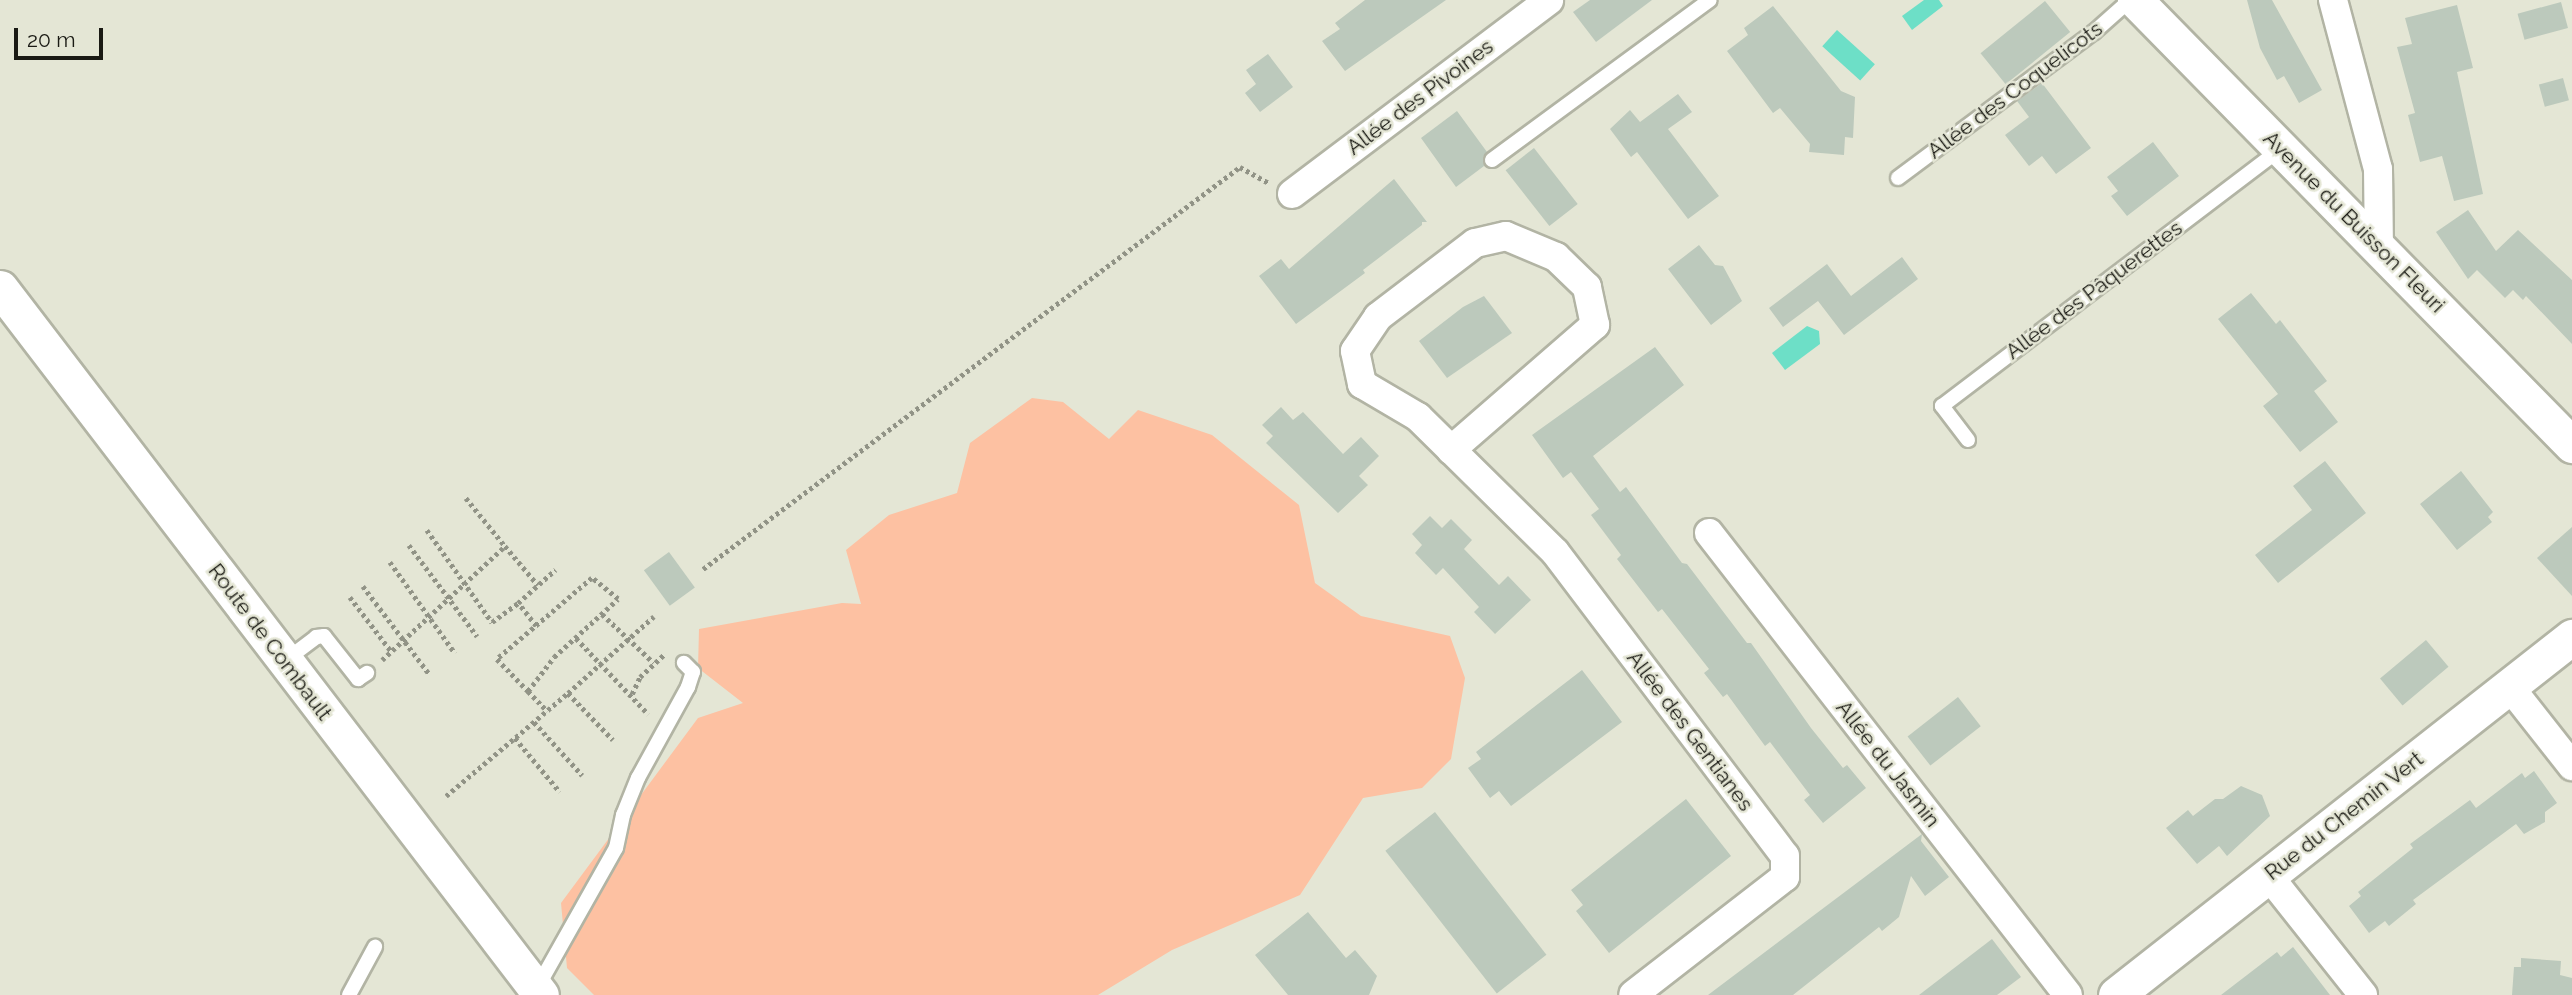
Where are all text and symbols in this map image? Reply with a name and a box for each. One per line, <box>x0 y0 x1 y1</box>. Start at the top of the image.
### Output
scale bar <box>18 14 107 58</box>
street label: Allée des Coquelicots <box>1923 16 2107 164</box>
text: 20 m <box>27 27 75 52</box>
street label: Allée des Pivoines <box>1342 34 1498 160</box>
street label: Avenue du Buisson Fleuri <box>2258 126 2450 318</box>
street label: Allée des Pâquerettes <box>2001 215 2187 365</box>
street label: Route de Combault <box>203 559 337 725</box>
street label: Allée des Gentianes <box>1622 646 1758 816</box>
street label: Allée du Jasmin <box>1831 696 1945 832</box>
street label: Rue du Chemin Vert <box>2260 746 2428 886</box>

